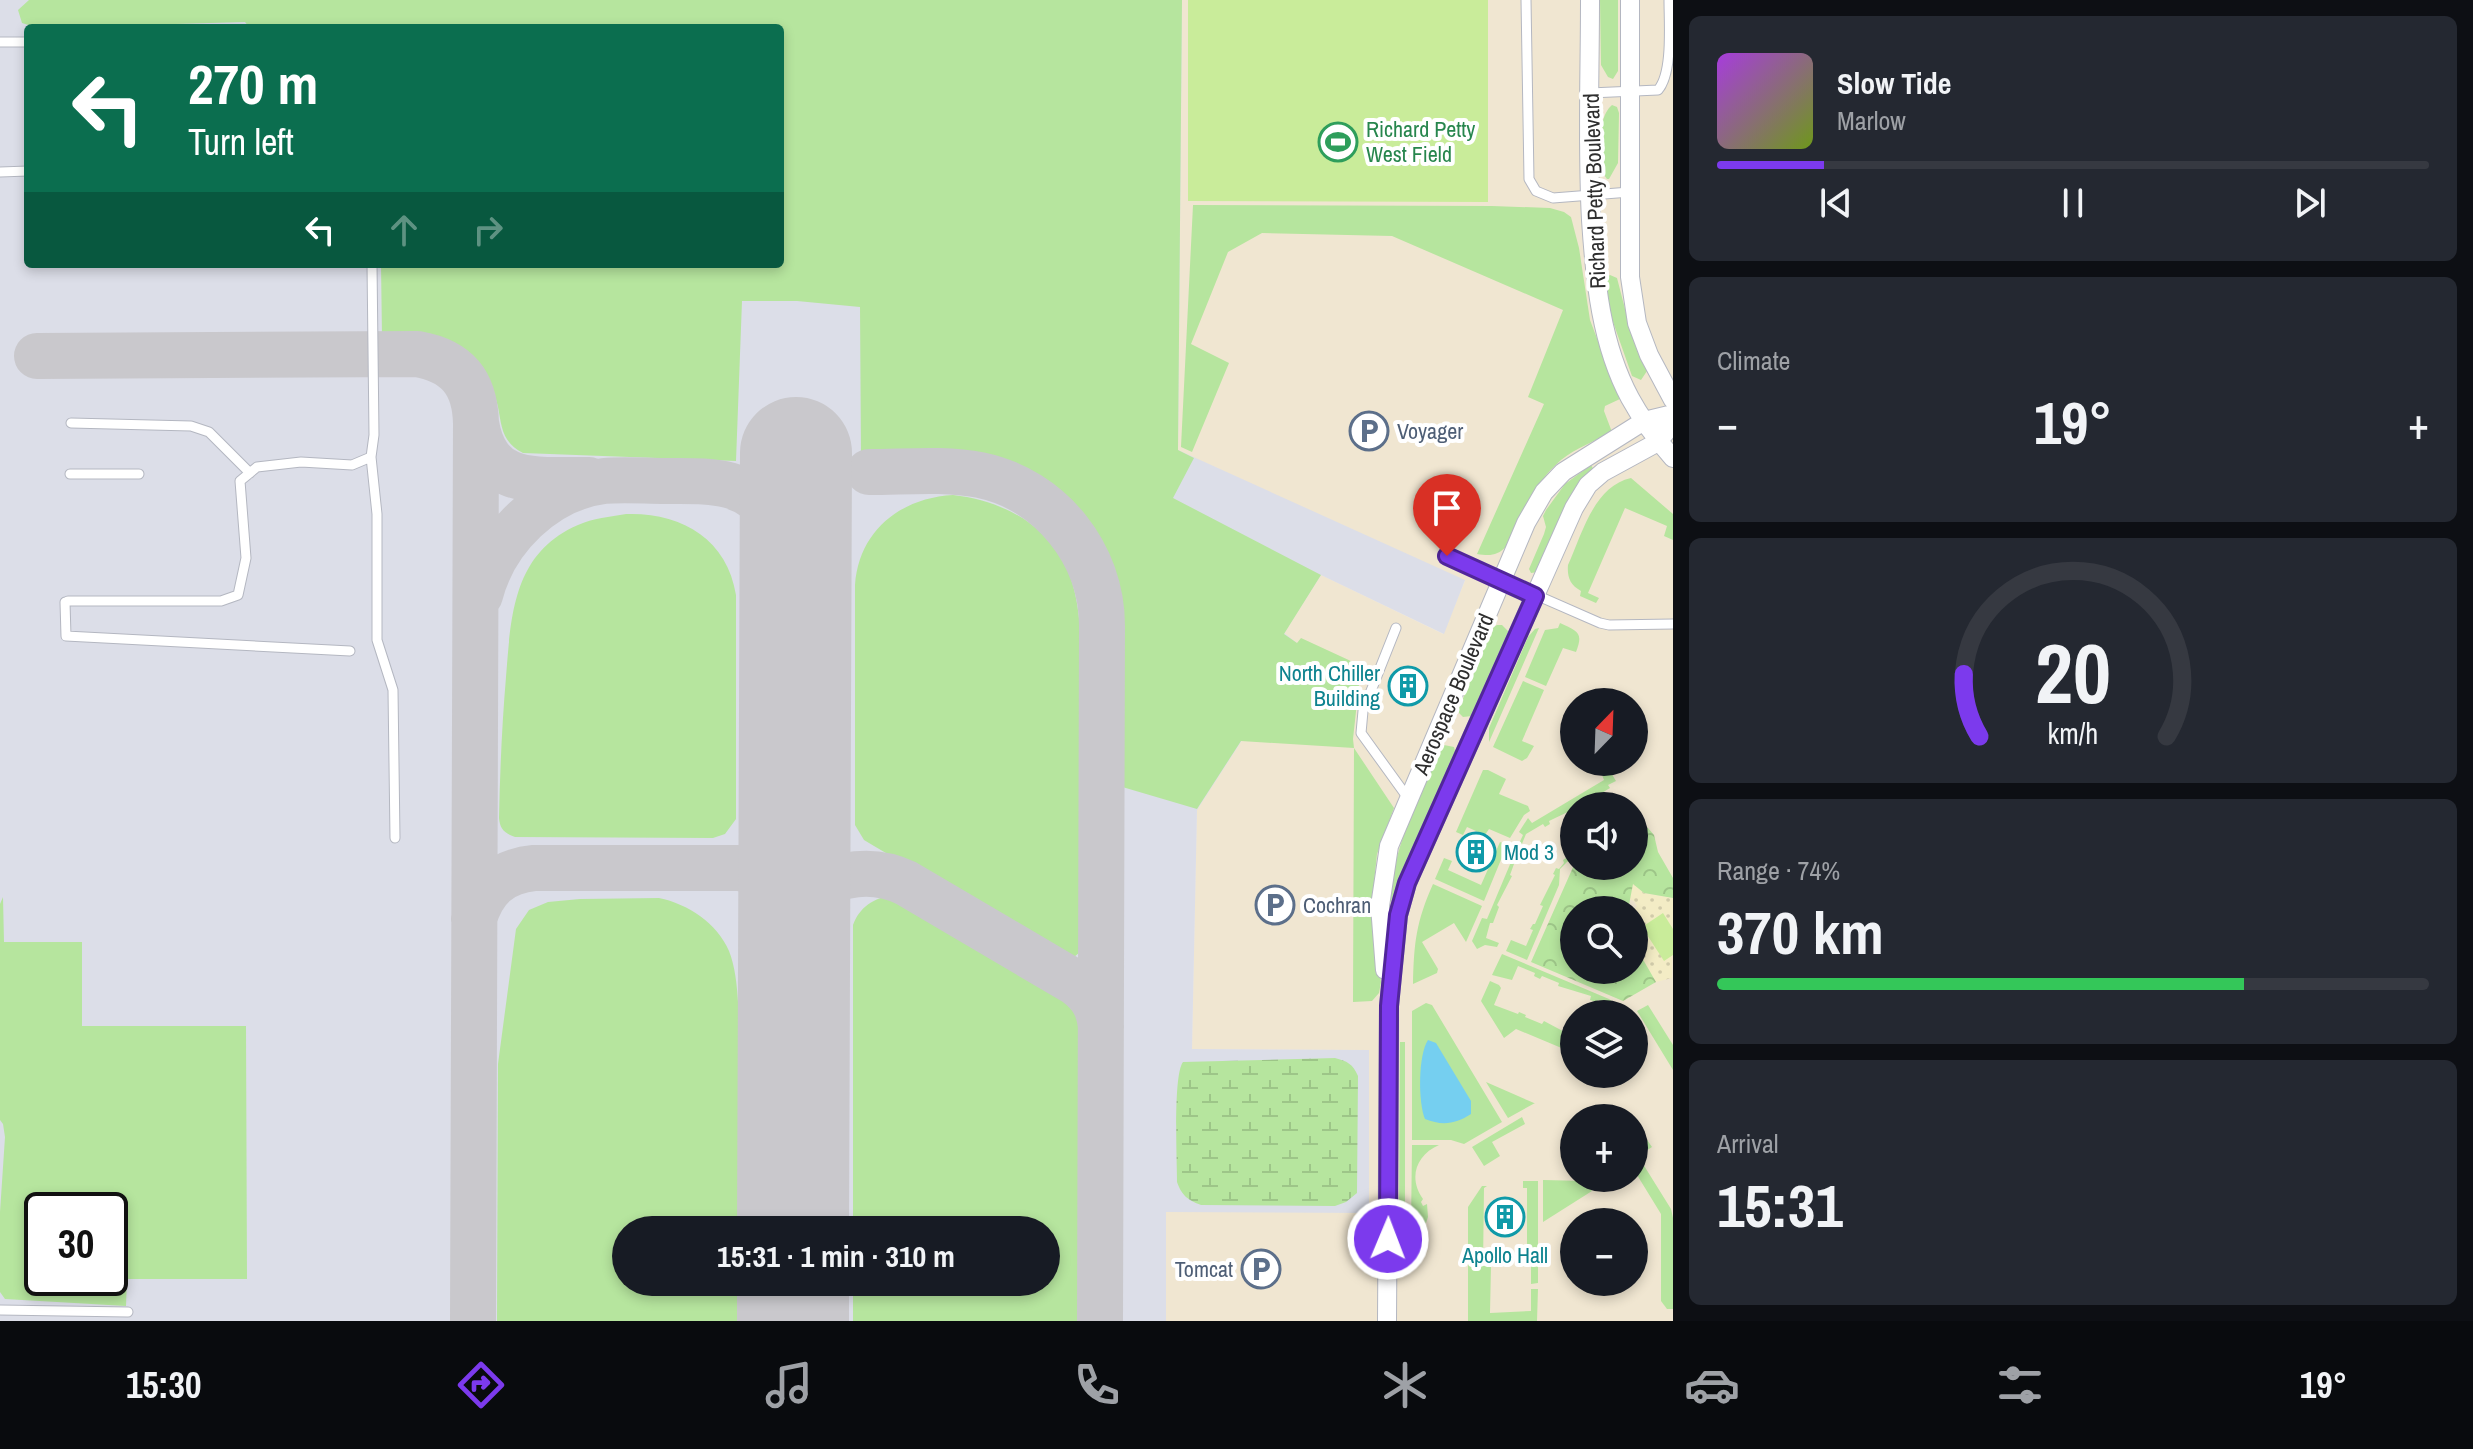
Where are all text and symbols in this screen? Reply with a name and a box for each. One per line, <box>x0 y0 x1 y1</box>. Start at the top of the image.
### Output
text: 270 m <box>188 46 318 121</box>
icon: left <box>56 56 160 160</box>
text: Slow Tide <box>1837 63 1951 103</box>
street label: Richard Petty Boulevard <box>1576 93 1612 289</box>
text: Marlow <box>1837 103 1906 138</box>
place label: Richard Petty West Field <box>1366 114 1475 169</box>
text: Turn left <box>188 118 294 166</box>
sports icon: Richard Petty West Field <box>1317 121 1359 163</box>
icon: previous <box>1814 181 1858 225</box>
icon: pause <box>2051 181 2095 225</box>
icon: next <box>2288 181 2332 225</box>
icon: left <box>298 208 342 252</box>
icon: ahead <box>382 208 426 252</box>
icon: right <box>466 208 510 252</box>
text: Climate <box>1717 343 1790 378</box>
text: 19° <box>2034 382 2112 463</box>
text: − <box>1717 393 1738 453</box>
text: + <box>2408 393 2429 453</box>
parking icon: Voyager <box>1348 410 1390 452</box>
place label: Voyager <box>1397 416 1463 446</box>
pin <box>1413 474 1481 556</box>
icon: arrive <box>1425 486 1469 530</box>
street label: Aerospace Boulevard <box>1405 609 1501 780</box>
text: 20 <box>2035 616 2111 728</box>
place label: North Chiller Building <box>1279 658 1380 713</box>
building icon: North Chiller Building <box>1387 665 1429 707</box>
north arrow <box>1560 688 1648 776</box>
map controls <box>1560 688 1648 1296</box>
text: km/h <box>2048 714 2098 753</box>
button: sound <box>1560 792 1648 880</box>
building icon: Mod 3 <box>1455 831 1497 873</box>
place label: Mod 3 <box>1504 837 1554 867</box>
text: Range · 74% <box>1717 853 1840 888</box>
parking icon: Cochran <box>1254 884 1296 926</box>
place label: Cochran <box>1303 890 1371 920</box>
text: 370 km <box>1717 892 1884 973</box>
button: search <box>1560 896 1648 984</box>
button: layers <box>1560 1000 1648 1088</box>
button: + <box>1560 1104 1648 1192</box>
text: Arrival <box>1717 1126 1779 1161</box>
text: 15:31 <box>1717 1165 1843 1246</box>
speed limit sign: 30 <box>24 1192 128 1296</box>
building icon: Apollo Hall <box>1484 1196 1526 1238</box>
position arrow <box>1346 1197 1430 1281</box>
button: − <box>1560 1208 1648 1296</box>
text: 15:31 · 1 min · 310 m <box>717 1236 955 1276</box>
place label: Apollo Hall <box>1461 1240 1548 1270</box>
parking icon: Tomcat <box>1240 1248 1282 1290</box>
place label: Tomcat <box>1175 1254 1233 1284</box>
icon: directions <box>453 1357 509 1413</box>
icon: music <box>761 1357 817 1413</box>
icon: phone <box>1069 1357 1125 1413</box>
icon: climate <box>1377 1357 1433 1413</box>
icon: car <box>1684 1357 1740 1413</box>
icon: filters <box>1992 1357 2048 1413</box>
text: 15:30 <box>126 1361 201 1409</box>
text: 19° <box>2300 1361 2347 1409</box>

